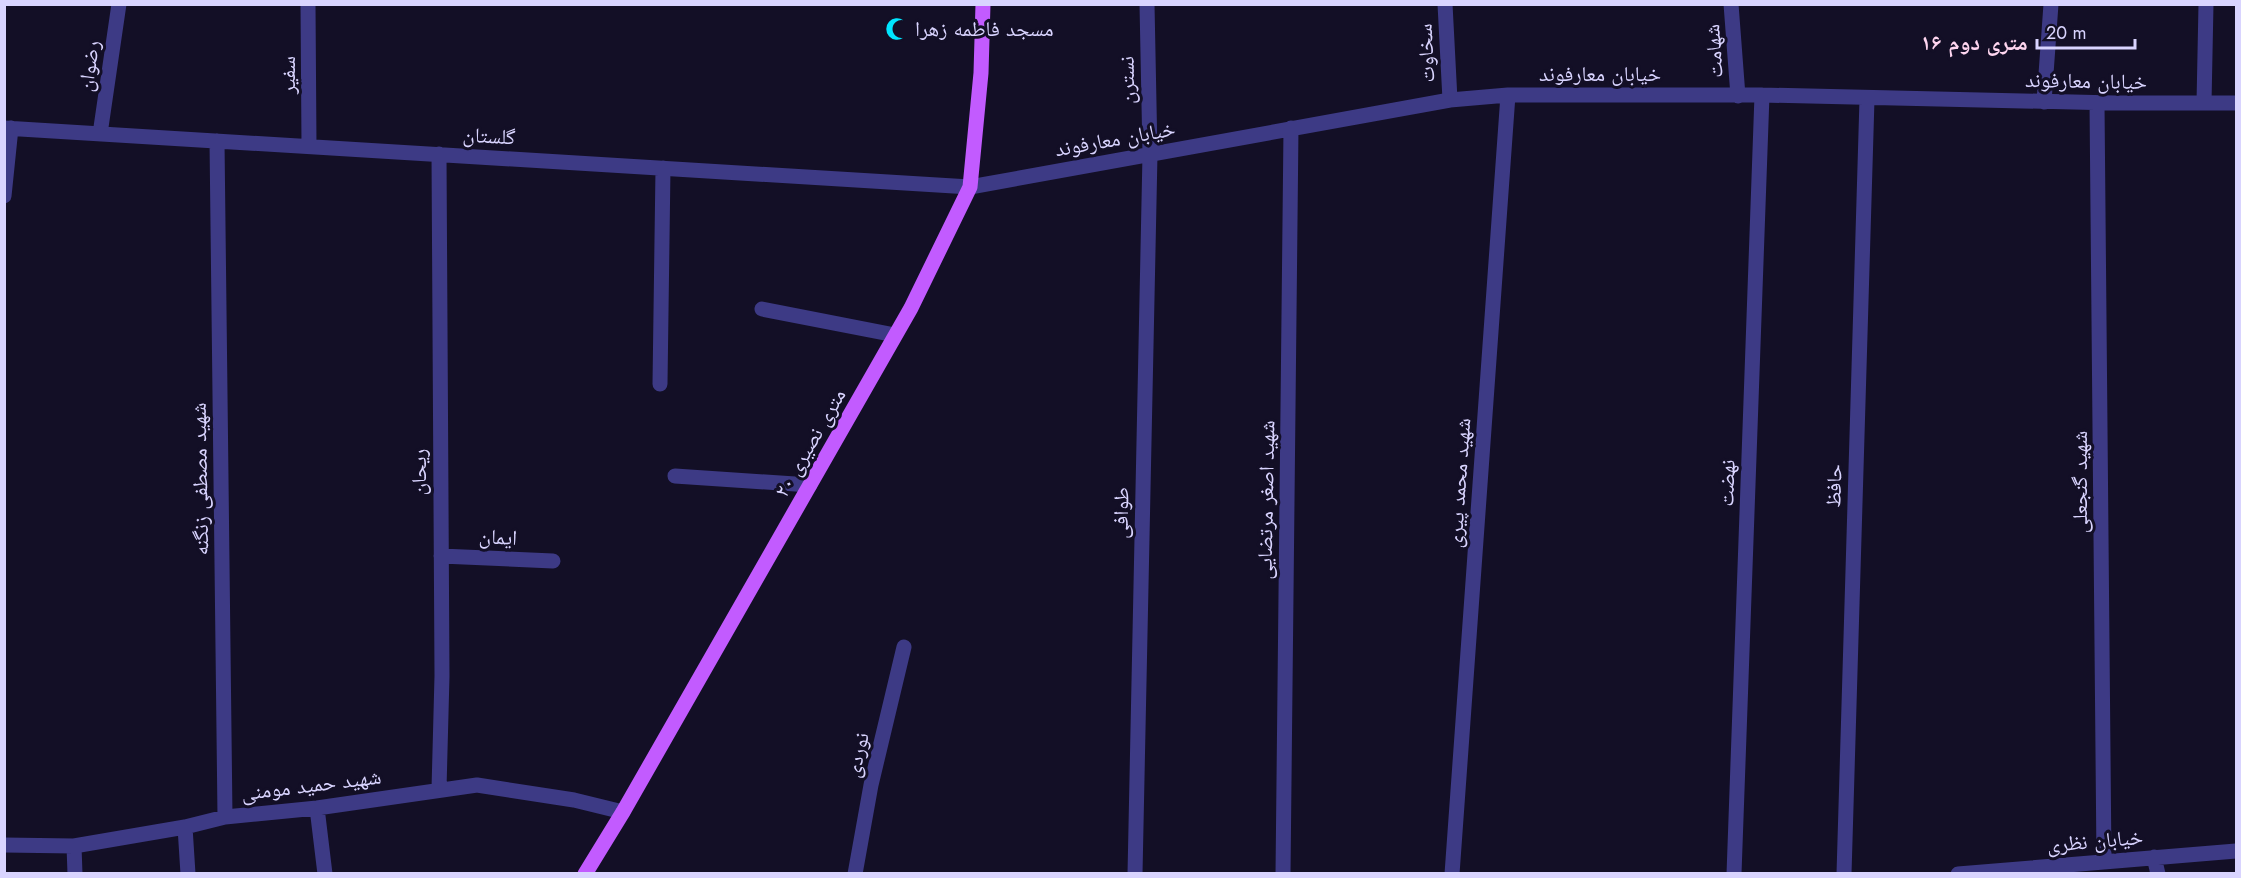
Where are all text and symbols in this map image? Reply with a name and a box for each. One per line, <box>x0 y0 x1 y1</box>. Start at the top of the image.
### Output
scale bar <box>2037 12 2134 50</box>
place label: مسجد فاطمه زهرا <box>915 14 1053 44</box>
mosque icon: مسجد فاطمه زهرا <box>884 16 910 42</box>
text: 20 m <box>2046 20 2086 46</box>
street label: سخاوت <box>1409 23 1443 83</box>
street label: شهامت <box>1697 23 1731 79</box>
district label: ۱۶ متری دوم <box>1920 26 2028 58</box>
street label: رضوان <box>71 38 107 94</box>
street label: سفیر <box>273 56 303 95</box>
street label: نسترن <box>1112 56 1142 104</box>
street label: خیابان معارفوند <box>1539 59 1661 89</box>
street label: خیابان معارفوند <box>2025 65 2147 97</box>
street label: خیابان معارفوند <box>1052 114 1178 164</box>
street label: گلستان <box>462 120 517 152</box>
street label: ۲۰ متری نصیری <box>767 383 853 503</box>
street label: شهید مصطفی زنگنه <box>184 402 216 556</box>
street label: شهید محمد پیری <box>1439 417 1479 549</box>
street label: شهید اصغر مرتضایی <box>1250 420 1282 580</box>
street label: شهید گنجعلی <box>2065 431 2095 533</box>
street label: ریحان <box>404 449 434 495</box>
street label: نهضت <box>1711 459 1743 507</box>
street label: حافظ <box>1818 464 1850 508</box>
street label: طوافی <box>1106 487 1136 539</box>
street label: ایمان <box>478 521 518 553</box>
street label: نوردی <box>837 730 877 780</box>
street label: شهید حمید مومنی <box>239 762 383 808</box>
street label: خیابان نظری <box>2046 822 2144 860</box>

